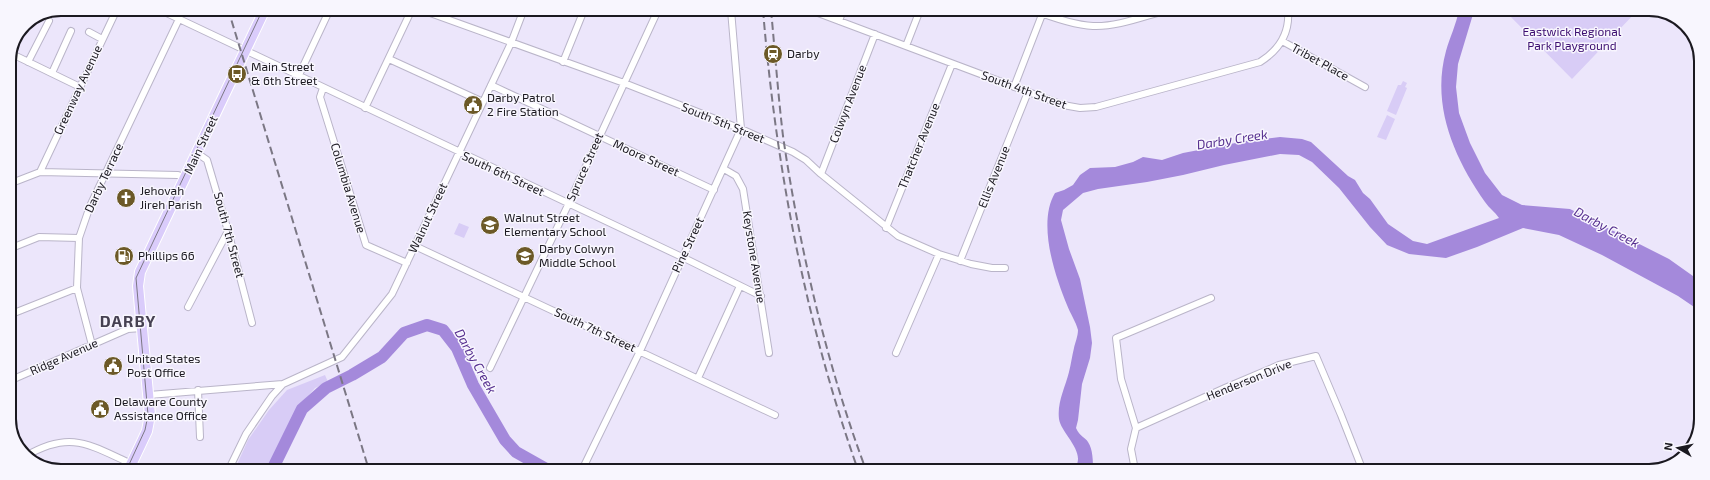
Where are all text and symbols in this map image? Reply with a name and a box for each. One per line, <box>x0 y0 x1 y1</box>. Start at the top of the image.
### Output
park label: Eastwick Regional Park Playground <box>1523 24 1622 52</box>
street label: Tribet Place <box>1289 40 1352 83</box>
street label: Greenway Avenue <box>50 43 104 137</box>
station icon: Darby <box>762 43 784 65</box>
place label: Darby <box>787 46 820 60</box>
place label: Main Street & 6th Street <box>251 59 318 87</box>
street label: Colwyn Avenue <box>826 62 868 145</box>
bus stop icon: Main Street & 6th Street <box>226 63 248 85</box>
street label: South 4th Street <box>980 67 1069 111</box>
place label: Darby Patrol 2 Fire Station <box>487 90 559 118</box>
public building icon: Darby Patrol 2 Fire Station <box>462 94 484 116</box>
street label: South 5th Street <box>680 99 767 145</box>
street label: Thatcher Avenue <box>894 101 942 191</box>
street label: Main Street <box>180 113 220 176</box>
water label: Darby Creek <box>1195 125 1269 153</box>
street label: Spruce Street <box>563 130 606 203</box>
street label: Moore Street <box>611 136 682 179</box>
street label: Darby Terrace <box>81 141 125 215</box>
street label: Columbia Avenue <box>329 141 369 234</box>
street label: Ellis Avenue <box>974 144 1012 210</box>
street label: South 6th Street <box>460 148 547 198</box>
street label: Walnut Street <box>405 180 450 255</box>
place label: Jehovah Jireh Parish <box>140 183 202 211</box>
church icon: Jehovah Jireh Parish <box>115 187 137 209</box>
street label: South 7th Street <box>212 190 248 280</box>
water label: Darby Creek <box>1572 203 1643 251</box>
place label: Walnut Street Elementary School <box>504 210 607 238</box>
street label: Keystone Avenue <box>741 210 769 304</box>
school or university icon: Walnut Street Elementary School <box>479 214 501 236</box>
street label: Pine Street <box>668 214 706 274</box>
place label: Darby Colwyn Middle School <box>539 241 616 269</box>
fuel station icon: Phillips 66 <box>113 245 135 267</box>
school or university icon: Darby Colwyn Middle School <box>514 245 536 267</box>
place label: Phillips 66 <box>138 248 195 262</box>
street label: South 7th Street <box>552 304 639 354</box>
district label: DARBY <box>100 311 156 330</box>
water label: Darby Creek <box>452 326 500 396</box>
street label: Ridge Avenue <box>27 335 100 377</box>
place label: United States Post Office <box>127 351 200 379</box>
public building icon: United States Post Office <box>102 355 124 377</box>
street label: Henderson Drive <box>1204 356 1293 403</box>
place label: Delaware County Assistance Office <box>114 394 208 422</box>
public building icon: Delaware County Assistance Office <box>89 398 111 420</box>
north arrow <box>1658 428 1698 468</box>
text: N <box>1661 441 1675 451</box>

